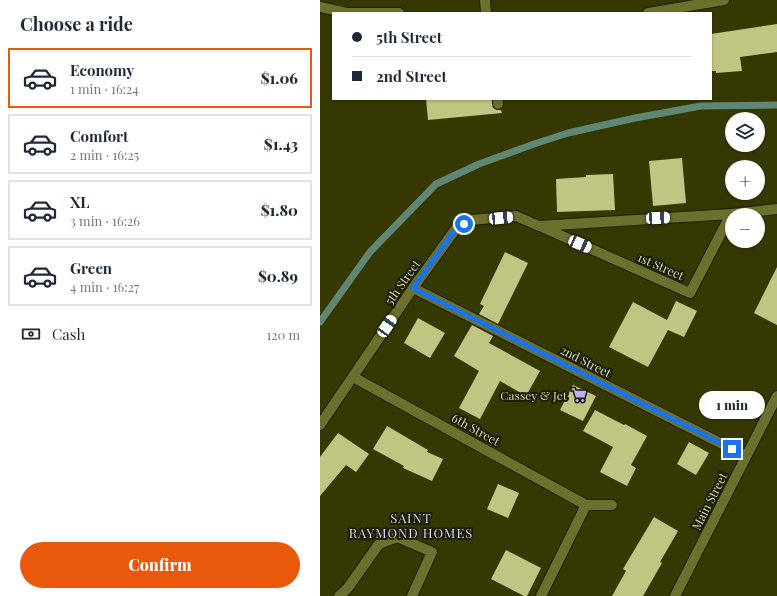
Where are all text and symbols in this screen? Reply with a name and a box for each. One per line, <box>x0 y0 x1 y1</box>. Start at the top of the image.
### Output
text: Choose a ride <box>20 12 133 36</box>
text: 5th Street <box>376 27 442 47</box>
icon: car <box>22 60 58 96</box>
text: Economy <box>70 60 134 80</box>
text: 2nd Street <box>376 66 447 86</box>
text: $1.06 <box>261 68 298 88</box>
text: 1 min · 16:24 <box>70 80 139 97</box>
map controls <box>725 112 765 248</box>
button: layers <box>725 112 765 152</box>
icon: car <box>22 126 58 162</box>
text: Comfort <box>70 126 128 146</box>
text: $1.43 <box>264 134 298 154</box>
text: 2 min · 16:25 <box>70 146 139 163</box>
button: + <box>725 160 765 200</box>
icon: car <box>22 192 58 228</box>
text: XL <box>70 192 90 212</box>
text: $1.80 <box>261 200 298 220</box>
button: − <box>725 208 765 248</box>
car <box>489 211 513 225</box>
car <box>646 211 670 225</box>
text: 3 min · 16:26 <box>70 212 140 229</box>
route start <box>455 215 473 233</box>
car <box>567 234 593 254</box>
street label: 1st Street <box>635 249 687 284</box>
street label: 5th Street <box>381 256 424 308</box>
icon: car <box>22 258 58 294</box>
text: Green <box>70 258 112 278</box>
text: $0.89 <box>258 266 298 286</box>
text: 4 min · 16:27 <box>70 278 139 295</box>
car <box>375 313 399 339</box>
icon: cash <box>20 323 42 345</box>
text: Cash <box>52 324 85 344</box>
text: 120 m <box>266 326 300 343</box>
street label: 2nd Street <box>558 341 615 381</box>
supermarket icon: Cassey & Jet <box>570 386 588 404</box>
place label: Cassey & Jet <box>500 387 568 403</box>
callout: 1 min <box>699 391 765 419</box>
text: 1 min <box>716 396 748 413</box>
street label: 6th Street <box>449 409 504 449</box>
route end <box>723 440 741 458</box>
street label: Main Street <box>688 469 731 532</box>
district label: SAINT RAYMOND HOMES <box>349 509 473 541</box>
button: Confirm <box>20 542 300 588</box>

